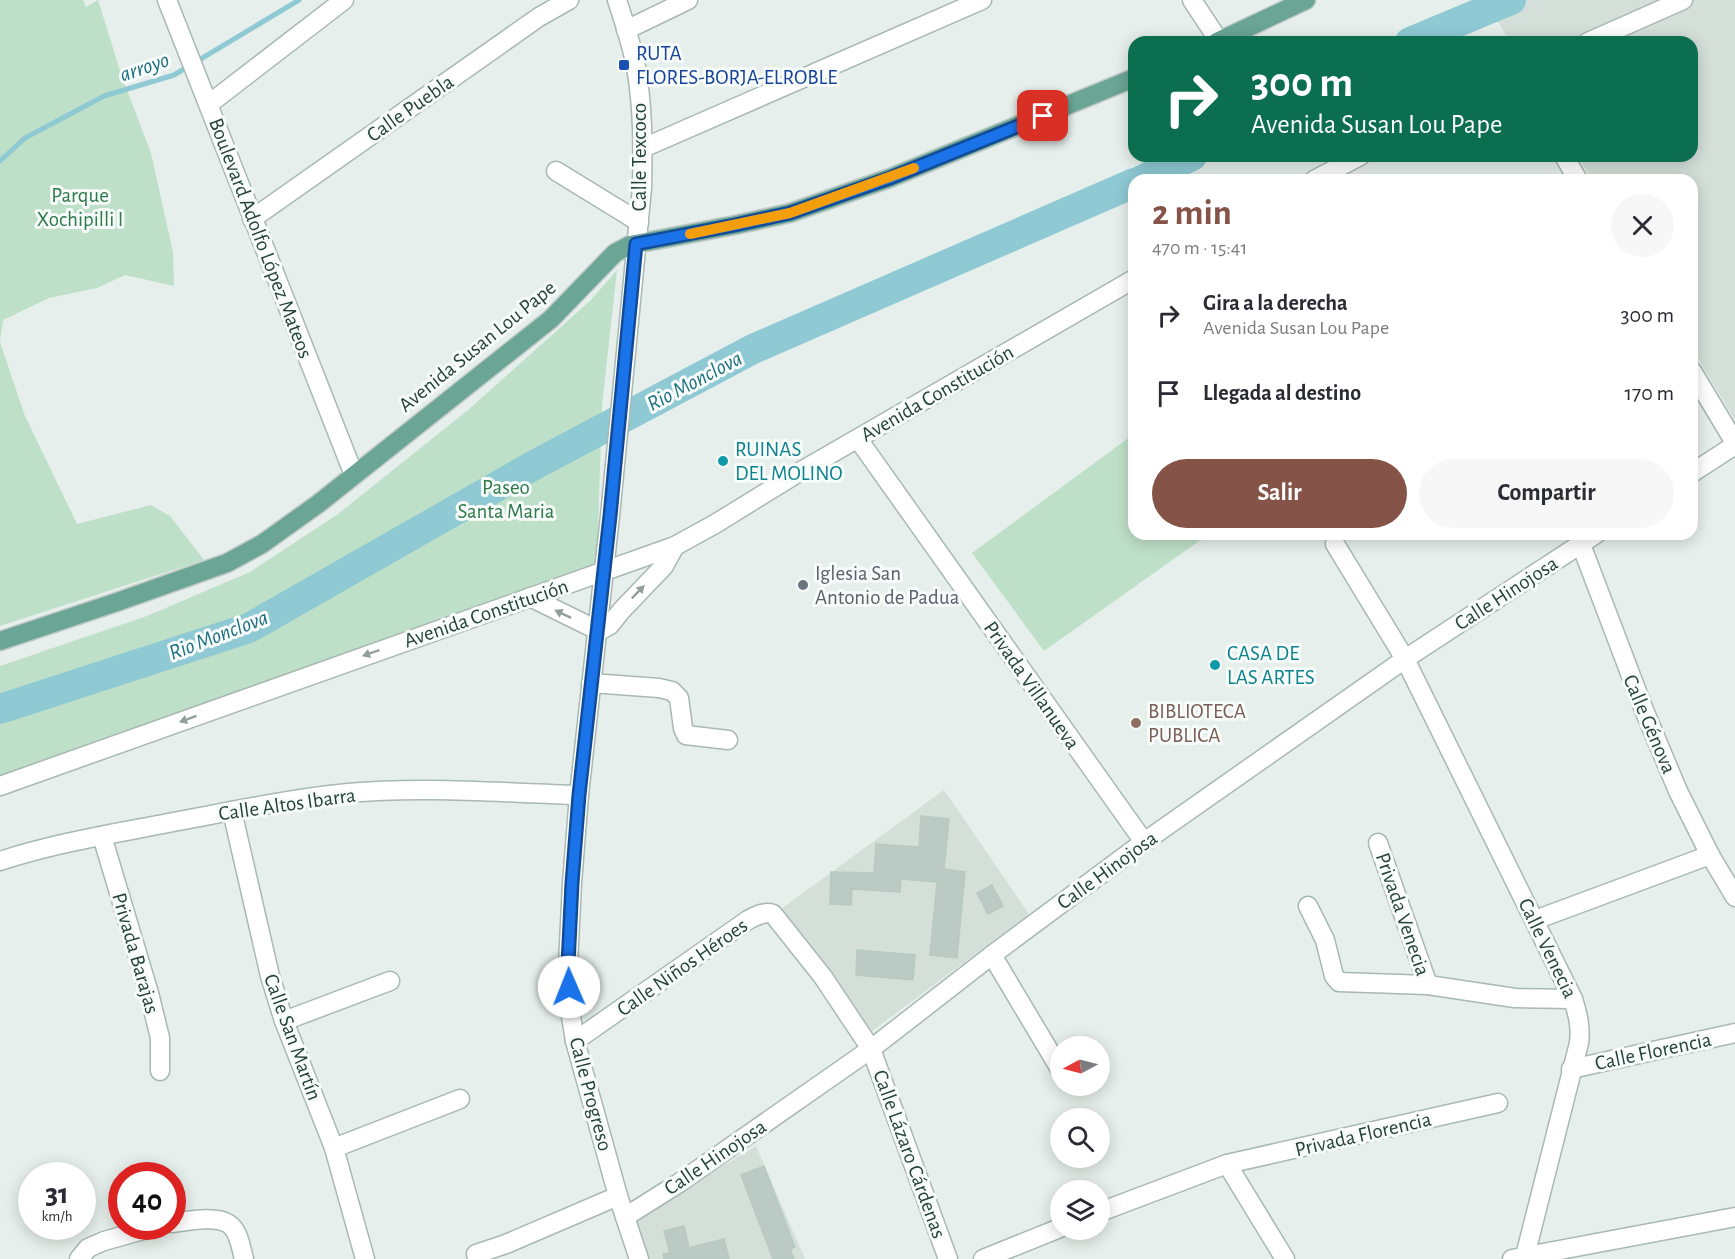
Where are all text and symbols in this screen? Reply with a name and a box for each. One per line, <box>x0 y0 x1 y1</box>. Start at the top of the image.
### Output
place label: RUTA FLORES-BORJA-ELROBLE <box>636 43 837 88</box>
water label: arroyo <box>117 48 172 86</box>
marker: RUTA FLORES-BORJA-ELROBLE <box>617 58 631 72</box>
icon: right <box>1152 60 1230 138</box>
text: 300 m <box>1251 62 1353 104</box>
street label: Calle Puebla <box>363 71 458 146</box>
pin <box>1017 90 1068 141</box>
icon: arrive <box>1026 99 1059 132</box>
street label: Calle Texcoco <box>629 103 650 211</box>
text: Avenida Susan Lou Pape <box>1251 111 1502 138</box>
street label: Boulevard Adolfo López Mateos <box>205 115 316 361</box>
park label: Parque Xochipilli I <box>37 185 123 230</box>
button: close <box>1611 194 1674 257</box>
text: 2 min <box>1152 195 1232 231</box>
text: 470 m · 15:41 <box>1152 238 1247 258</box>
street label: Avenida Susan Lou Pape <box>395 277 560 416</box>
text: Gira a la derecha <box>1203 292 1348 314</box>
icon: right <box>1152 299 1185 332</box>
text: 300 m <box>1620 304 1674 326</box>
text: Avenida Susan Lou Pape <box>1203 318 1389 338</box>
street label: Avenida Constitución <box>857 341 1017 446</box>
water label: Rio Monclova <box>643 347 746 415</box>
icon: arrive <box>1152 377 1185 410</box>
text: Llegada al destino <box>1203 382 1361 404</box>
text: 170 m <box>1624 382 1674 404</box>
place label: RUINAS DEL MOLINO <box>735 439 842 484</box>
marker: RUINAS DEL MOLINO <box>716 454 730 468</box>
button: Salir <box>1152 459 1407 528</box>
button: Compartir <box>1419 459 1674 528</box>
park label: Paseo Santa Maria <box>457 477 555 522</box>
street label: Calle Hinojosa <box>1451 552 1562 634</box>
place label: Iglesia San Antonio de Padua <box>815 563 960 608</box>
street label: Avenida Constitución <box>401 575 571 651</box>
marker: Iglesia San Antonio de Padua <box>796 578 810 592</box>
one-way arrow <box>631 585 645 599</box>
water label: Rio Monclova <box>166 606 271 664</box>
one-way arrow <box>555 610 572 619</box>
street label: Privada Villanueva <box>980 617 1084 753</box>
place label: CASA DE LAS ARTES <box>1227 643 1315 688</box>
one-way arrow <box>362 649 380 659</box>
marker: CASA DE LAS ARTES <box>1208 658 1222 672</box>
street label: Calle Génova <box>1619 672 1680 777</box>
place label: BIBLIOTECA PUBLICA <box>1148 701 1246 746</box>
one-way arrow <box>179 714 197 724</box>
marker: BIBLIOTECA PUBLICA <box>1129 716 1143 730</box>
street label: Calle Altos Ibarra <box>217 784 357 825</box>
street label: Calle Hinojosa <box>1053 827 1161 914</box>
street label: Privada Venecia <box>1372 850 1434 979</box>
street label: Privada Barajas <box>108 890 163 1016</box>
street label: Calle Venecia <box>1514 895 1581 1002</box>
street label: Calle Niños Héroes <box>613 915 751 1020</box>
position arrow <box>537 955 601 1019</box>
street label: Calle San Martín <box>260 971 325 1103</box>
street label: Calle Florencia <box>1593 1029 1714 1074</box>
street label: Calle Progreso <box>565 1035 616 1153</box>
north arrow <box>1050 1036 1110 1096</box>
map controls <box>1050 1036 1110 1240</box>
street label: Calle Lázaro Cárdenas <box>869 1067 950 1241</box>
button: search <box>1050 1108 1110 1168</box>
street label: Privada Florencia <box>1293 1109 1434 1160</box>
street label: Calle Hinojosa <box>660 1116 770 1199</box>
speed limit sign: 40 <box>108 1162 186 1240</box>
text: 31 <box>45 1179 69 1209</box>
button: layers <box>1050 1180 1110 1240</box>
text: km/h <box>42 1209 72 1224</box>

